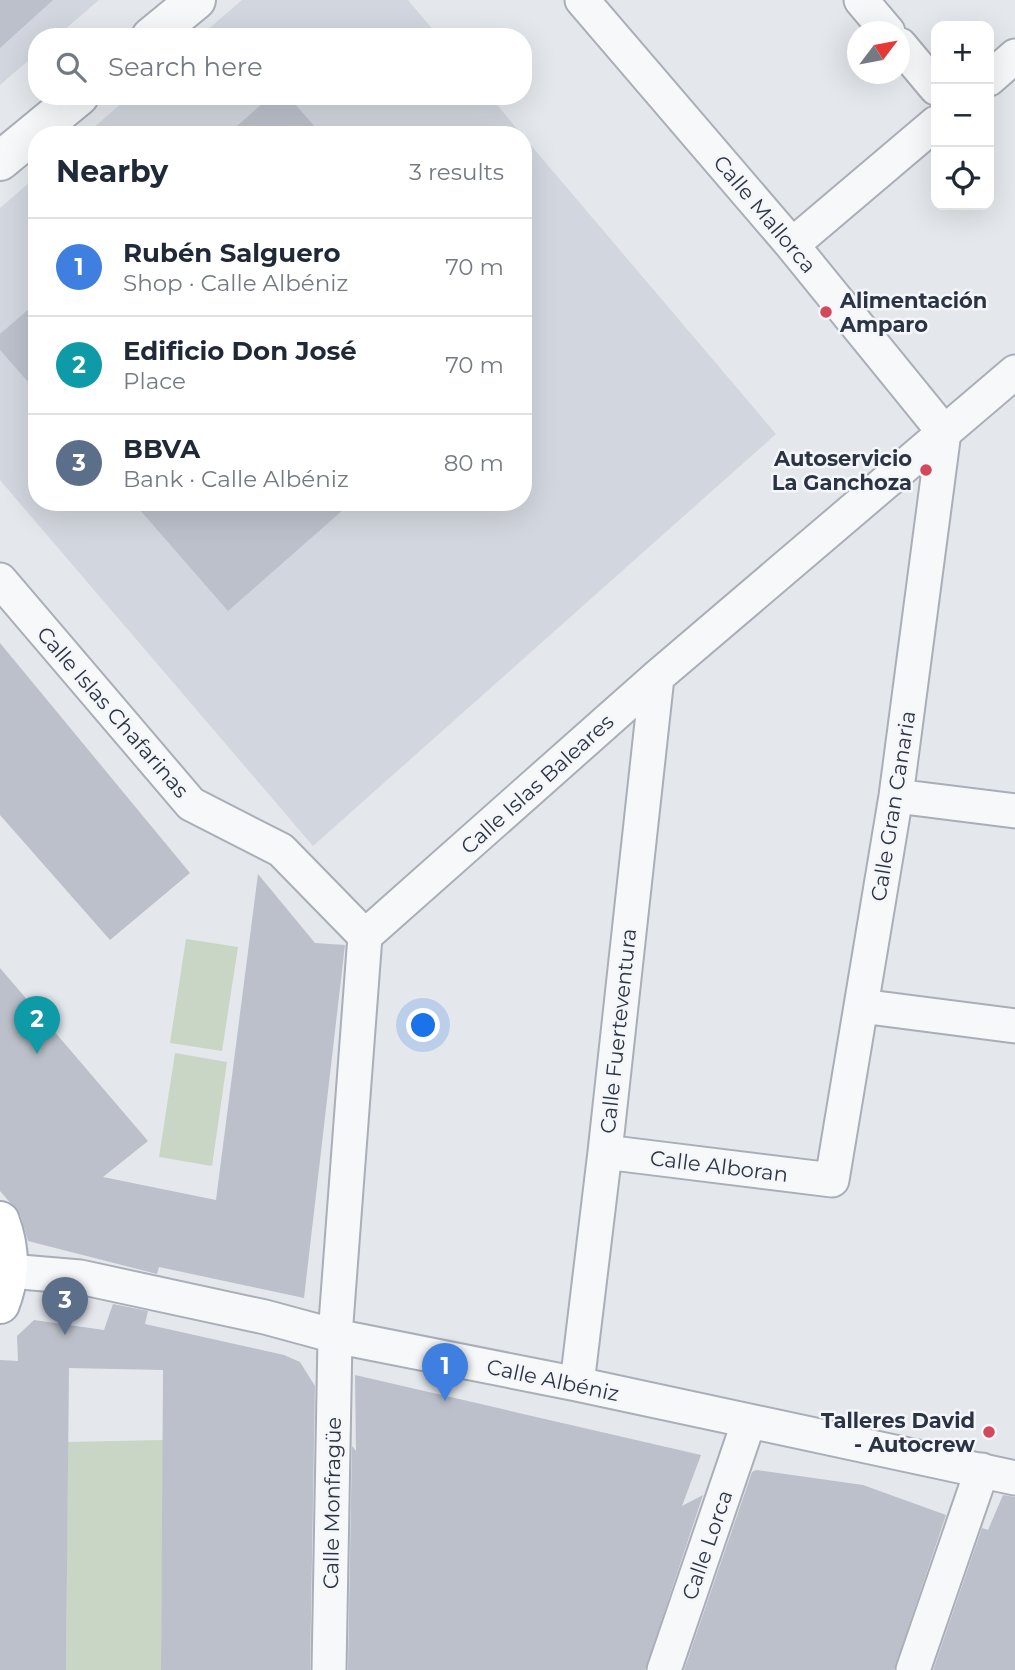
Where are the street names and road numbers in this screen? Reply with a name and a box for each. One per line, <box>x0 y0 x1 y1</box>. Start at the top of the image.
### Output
street label: Calle Mallorca <box>709 150 821 278</box>
street label: Calle Islas Chafarinas <box>32 621 194 803</box>
street label: Calle Islas Baleares <box>456 709 618 859</box>
street label: Calle Gran Canaria <box>866 709 920 903</box>
street label: Calle Fuerteventura <box>595 927 641 1135</box>
street label: Calle Alboran <box>649 1145 789 1187</box>
street label: Calle Albéniz <box>484 1354 622 1406</box>
street label: Calle Monfragüe <box>318 1417 346 1589</box>
street label: Calle Lorca <box>677 1487 737 1603</box>

